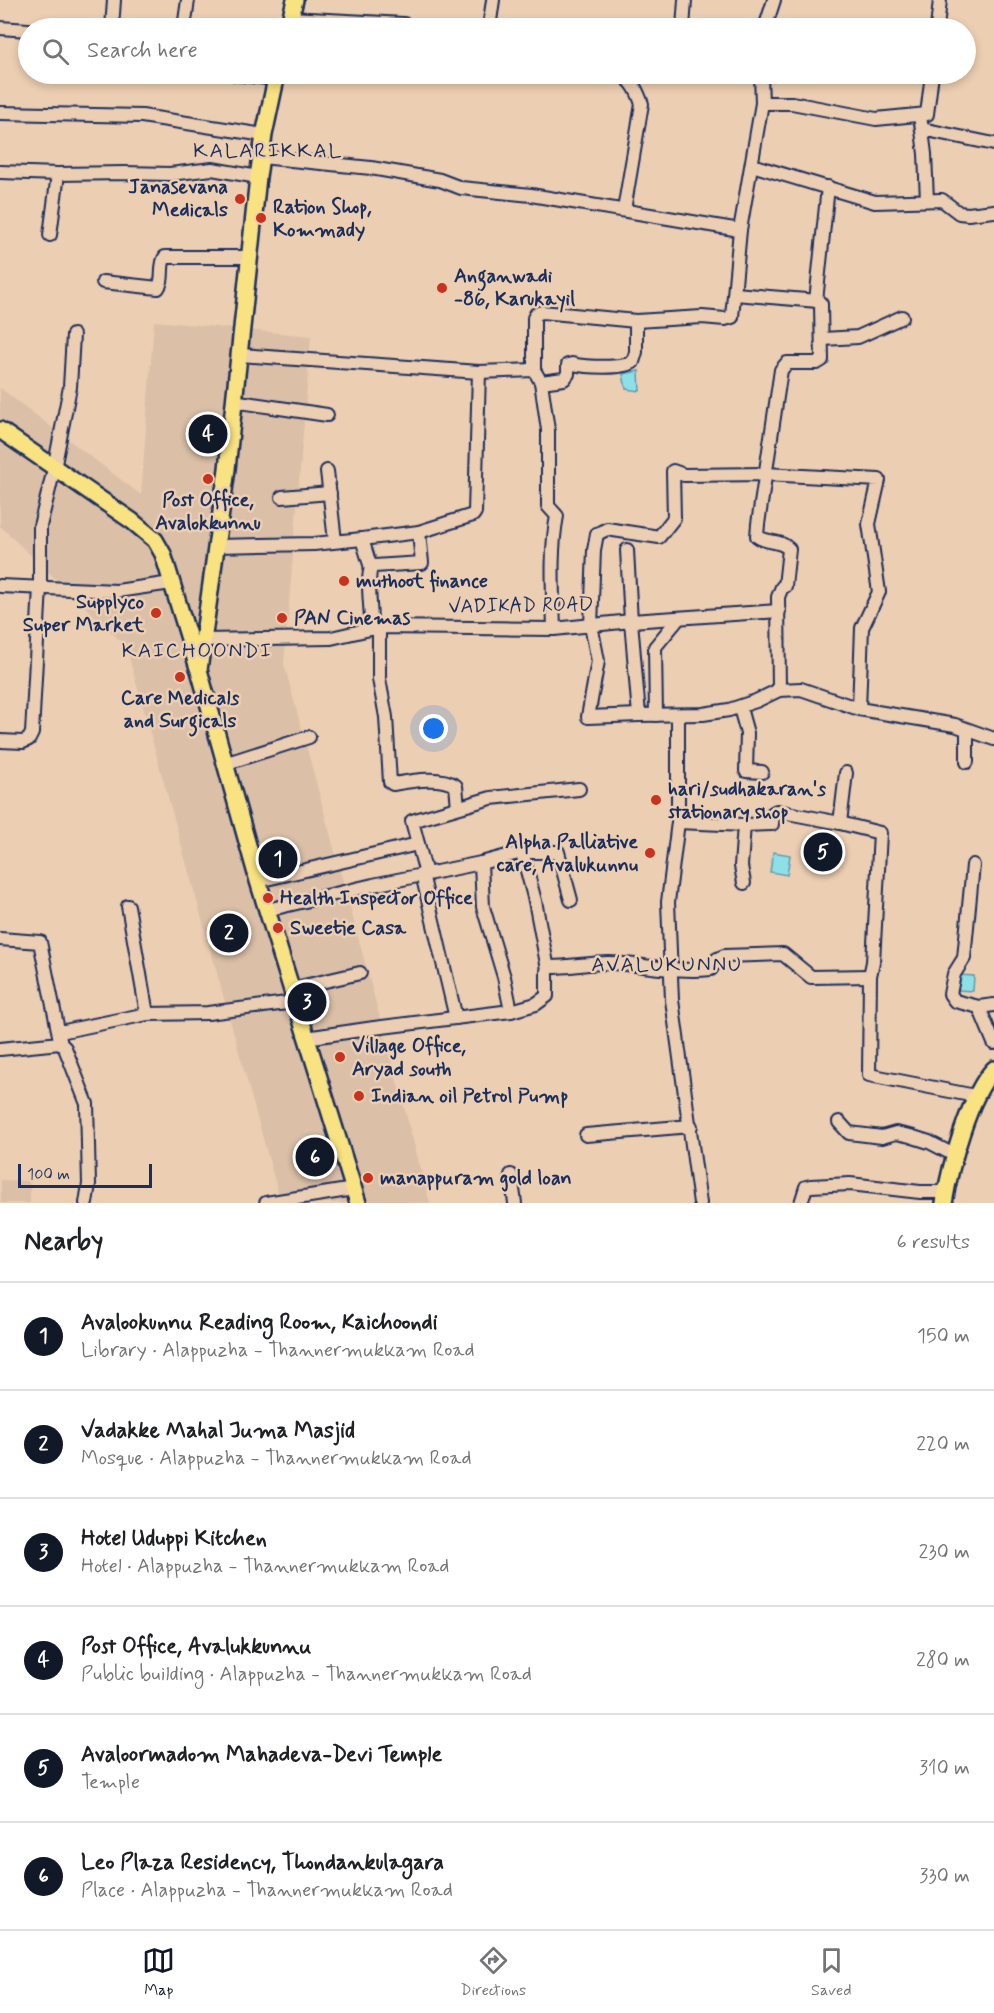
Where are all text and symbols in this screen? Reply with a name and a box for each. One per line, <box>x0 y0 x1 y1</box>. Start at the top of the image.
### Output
search box <box>18 18 976 84</box>
icon: search <box>39 35 72 68</box>
text: Search here <box>87 37 198 65</box>
district label: KALARIKKAL <box>193 137 343 165</box>
place label: Janasevana Medicals <box>128 174 228 224</box>
marker: Janasevana Medicals <box>233 192 247 206</box>
place label: Ration Shop, Kommady <box>273 194 372 244</box>
marker: Ration Shop, Kommady <box>254 211 268 225</box>
place label: Anganwadi -86, Karukayil <box>454 263 575 313</box>
marker: Anganwadi -86, Karukayil <box>435 281 449 295</box>
pin: 4 <box>188 412 228 456</box>
marker: Post Office, Avalokkunnu <box>201 472 215 486</box>
place label: Post Office, Avalokkunnu <box>155 487 261 537</box>
place label: muthoot finance <box>356 568 488 595</box>
marker: muthoot finance <box>337 574 351 588</box>
place label: Supplyco Super Market <box>23 589 145 639</box>
street label: VADIKAD ROAD <box>448 591 594 621</box>
place label: PAN Cinemas <box>294 605 411 632</box>
marker: Supplyco Super Market <box>149 606 163 620</box>
marker: PAN Cinemas <box>275 611 289 625</box>
district label: KAICHOONDI <box>121 637 273 665</box>
marker: Care Medicals and Surgicals <box>173 670 187 684</box>
place label: Care Medicals and Surgicals <box>121 685 239 737</box>
your location <box>419 714 448 743</box>
place label: hari/sudhakaran's stationary shop <box>668 776 826 826</box>
marker: hari/sudhakaran's stationary shop <box>649 793 663 807</box>
place label: Alpha Palliative care, Avalukunnu <box>497 829 638 879</box>
pin: 5 <box>804 830 842 874</box>
pin: 1 <box>258 836 298 882</box>
marker: Alpha Palliative care, Avalukunnu <box>643 846 657 860</box>
place label: Health Inspector Office <box>280 885 473 912</box>
marker: Health Inspector Office <box>261 891 275 905</box>
pin: 2 <box>210 910 248 956</box>
place label: Sweetie Casa <box>290 915 407 942</box>
marker: Sweetie Casa <box>271 921 285 935</box>
district label: AVALUKUNNU <box>591 951 743 979</box>
pin: 3 <box>288 980 326 1024</box>
place label: Village Office, Aryad south <box>352 1033 467 1083</box>
marker: Village Office, Aryad south <box>333 1050 347 1064</box>
place label: Indian oil Petrol Pump <box>371 1083 568 1110</box>
marker: Indian oil Petrol Pump <box>352 1089 366 1103</box>
pin: 6 <box>296 1134 334 1180</box>
scale bar <box>18 1161 152 1188</box>
text: 100 m <box>27 1164 70 1185</box>
place label: manappuram gold loan <box>380 1165 572 1192</box>
marker: manappuram gold loan <box>361 1171 375 1185</box>
text: Nearby <box>24 1225 103 1259</box>
text: 6 results <box>897 1229 970 1256</box>
text: Avalookunnu Reading Room, Kaichoondi <box>81 1309 438 1337</box>
text: 1 <box>39 1323 48 1350</box>
text: 150 m <box>917 1323 970 1350</box>
text: Library · Alappuzha - Thannermukkam Road <box>81 1337 475 1364</box>
text: Vadakke Mahal Juma Masjid <box>81 1417 355 1445</box>
text: 2 <box>39 1431 48 1458</box>
text: 220 m <box>916 1431 970 1458</box>
text: Mosque · Alappuzha - Thannermukkam Road <box>81 1445 471 1472</box>
text: Hotel Uduppi Kitchen <box>81 1525 267 1553</box>
text: 3 <box>39 1539 48 1566</box>
text: 230 m <box>918 1539 970 1566</box>
text: Hotel · Alappuzha - Thannermukkam Road <box>81 1553 449 1580</box>
text: Post Office, Avalukkunnu <box>81 1633 311 1661</box>
text: 4 <box>38 1647 49 1674</box>
text: 280 m <box>916 1647 970 1674</box>
text: Public building · Alappuzha - Thannermukkam Road <box>81 1661 532 1688</box>
text: Avaloormadom Mahadeva-Devi Temple <box>81 1741 442 1769</box>
text: 5 <box>38 1755 50 1782</box>
text: 310 m <box>919 1755 970 1782</box>
text: Temple <box>81 1769 140 1796</box>
text: Leo Plaza Residency, Thondankulagara <box>81 1849 444 1877</box>
text: 6 <box>38 1863 49 1890</box>
text: 330 m <box>919 1863 970 1890</box>
text: Place · Alappuzha - Thannermukkam Road <box>81 1877 453 1904</box>
tab: Map <box>142 1944 175 2001</box>
tab: Directions <box>460 1944 526 2001</box>
tab: Saved <box>811 1944 852 2001</box>

